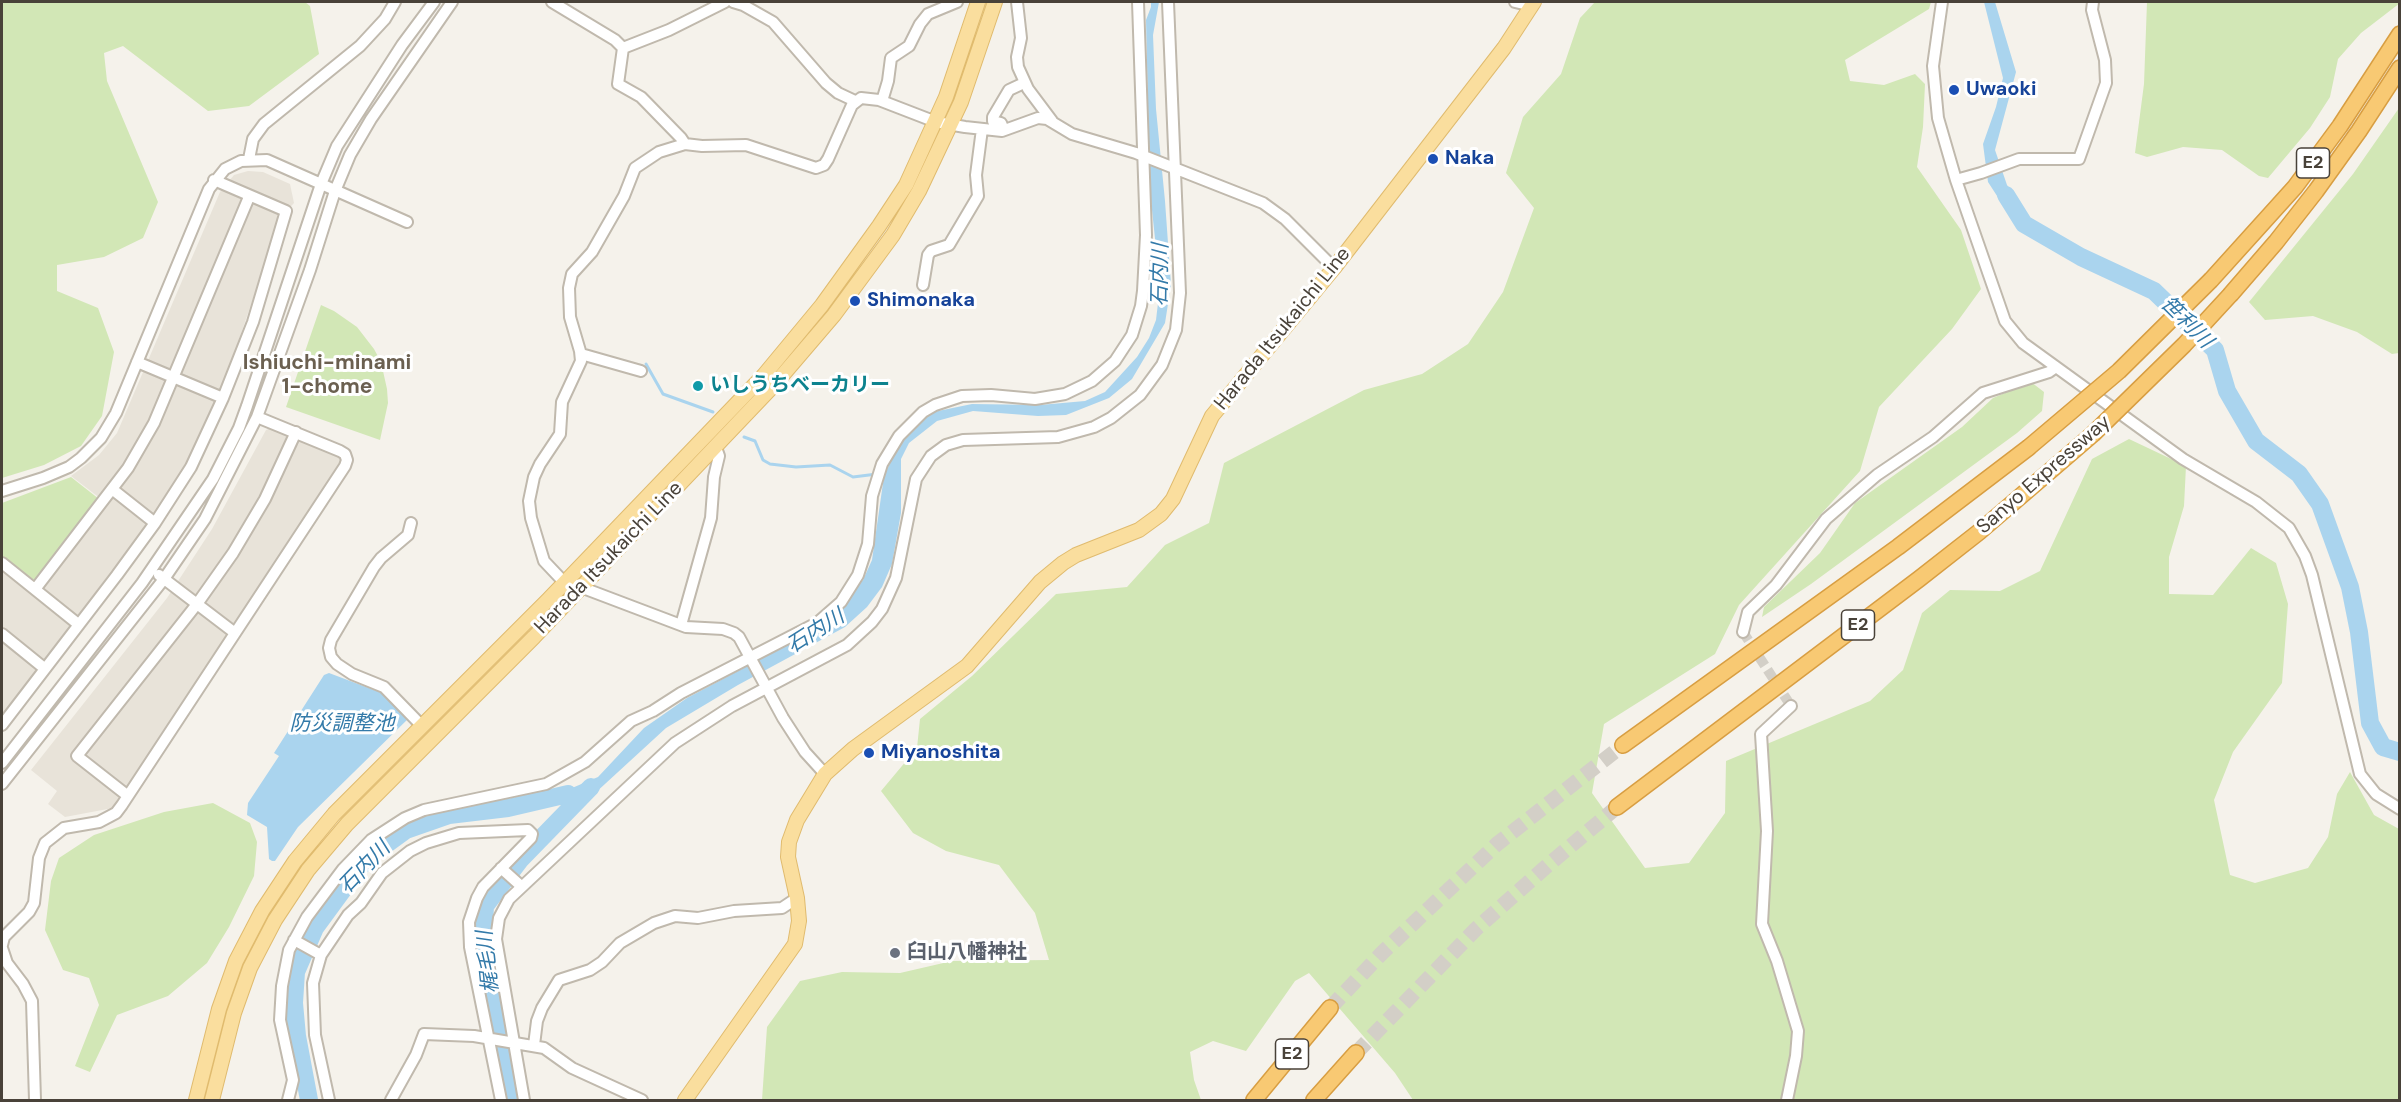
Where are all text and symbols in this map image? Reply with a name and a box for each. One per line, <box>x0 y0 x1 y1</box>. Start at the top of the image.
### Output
place label: Uwaoki <box>1966 78 2037 102</box>
marker: Uwaoki <box>1947 83 1961 97</box>
place label: Naka <box>1445 147 1494 171</box>
road number: E2 <box>2296 148 2330 178</box>
marker: Naka <box>1426 152 1440 166</box>
water label: 石内川 <box>1148 243 1174 307</box>
street label: Harada Itsukaichi Line <box>1210 243 1356 415</box>
place label: Shimonaka <box>867 289 975 313</box>
water label: 笹利川 <box>2155 292 2217 354</box>
marker: Shimonaka <box>848 294 862 308</box>
district label: Ishiuchi-minami 1-chome <box>243 350 411 400</box>
place label: いしうちベーカリー <box>710 374 890 398</box>
marker: いしうちベーカリー <box>691 379 705 393</box>
street label: Sanyo Expressway <box>1972 410 2116 540</box>
street label: Harada Itsukaichi Line <box>530 477 688 639</box>
water label: 石内川 <box>783 605 849 659</box>
road number: E2 <box>1842 610 1874 640</box>
water label: 防災調整池 <box>290 711 394 737</box>
place label: Miyanoshita <box>881 741 1001 765</box>
marker: Miyanoshita <box>862 746 876 760</box>
water label: 石内川 <box>334 837 396 899</box>
water label: 梶毛川 <box>473 929 505 995</box>
place label: 臼山八幡神社 <box>907 941 1027 965</box>
marker: 臼山八幡神社 <box>888 946 902 960</box>
road number: E2 <box>1276 1039 1308 1069</box>

